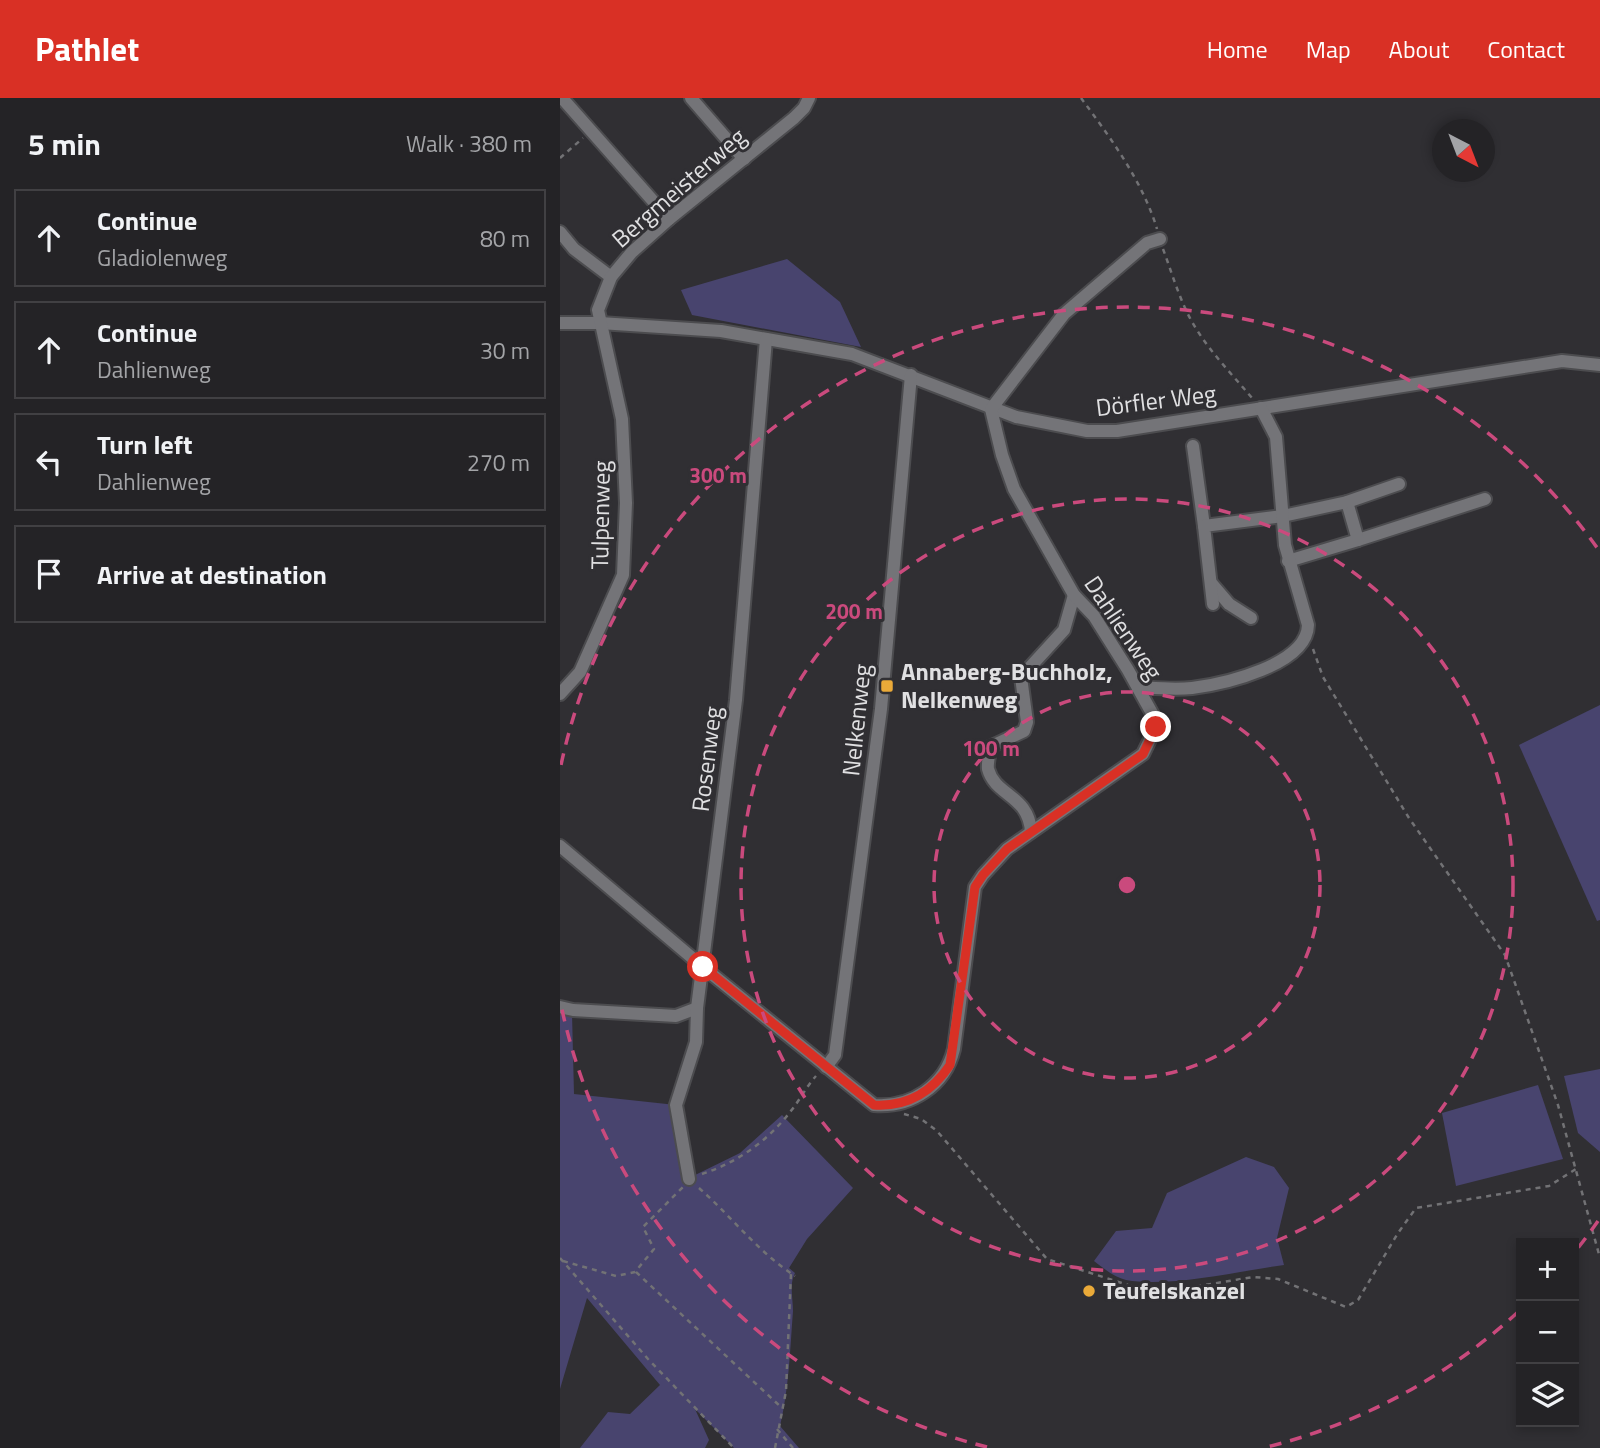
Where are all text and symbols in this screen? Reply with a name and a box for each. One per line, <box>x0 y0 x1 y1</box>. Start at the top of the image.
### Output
text: Pathlet <box>35 24 139 74</box>
text: Home <box>1207 31 1268 67</box>
text: Map <box>1306 31 1351 67</box>
text: About <box>1389 31 1449 67</box>
text: Contact <box>1487 31 1565 67</box>
street label: Bergmeisterweg <box>603 119 753 256</box>
north arrow <box>1432 119 1495 182</box>
text: 5 min <box>28 121 101 167</box>
text: Walk · 380 m <box>406 126 532 161</box>
text: Continue <box>97 201 197 240</box>
icon: ahead <box>30 219 68 257</box>
text: 80 m <box>480 221 530 256</box>
text: Gladiolenweg <box>97 240 227 275</box>
text: Continue <box>97 313 197 352</box>
icon: ahead <box>30 331 68 369</box>
text: 30 m <box>480 333 530 368</box>
text: Dahlienweg <box>97 352 211 387</box>
street label: Dörfler Weg <box>1094 375 1218 425</box>
text: Turn left <box>97 425 192 464</box>
icon: left <box>30 443 68 481</box>
text: 270 m <box>467 445 530 480</box>
text: 300 m <box>689 459 747 491</box>
street label: Tulpenweg <box>581 460 619 570</box>
text: Dahlienweg <box>97 464 211 499</box>
icon: arrive <box>30 555 68 593</box>
text: Arrive at destination <box>97 555 327 594</box>
street label: Dahlienweg <box>1076 568 1172 687</box>
text: 200 m <box>825 595 883 627</box>
place label: Annaberg-Buchholz, Nelkenweg <box>901 653 1112 717</box>
street label: Nelkenweg <box>832 662 880 778</box>
marker: Annaberg-Buchholz, Nelkenweg <box>879 678 895 694</box>
street label: Rosenweg <box>682 704 730 814</box>
route end <box>1140 711 1171 742</box>
text: 100 m <box>962 732 1020 764</box>
centre of rings <box>1115 873 1139 897</box>
route start <box>687 951 718 982</box>
map controls <box>1516 1238 1579 1427</box>
button: + <box>1516 1238 1579 1301</box>
place label: Teufelskanzel <box>1103 1272 1246 1308</box>
marker: Teufelskanzel <box>1081 1283 1097 1299</box>
button: − <box>1516 1301 1579 1364</box>
button: layers <box>1516 1364 1579 1427</box>

